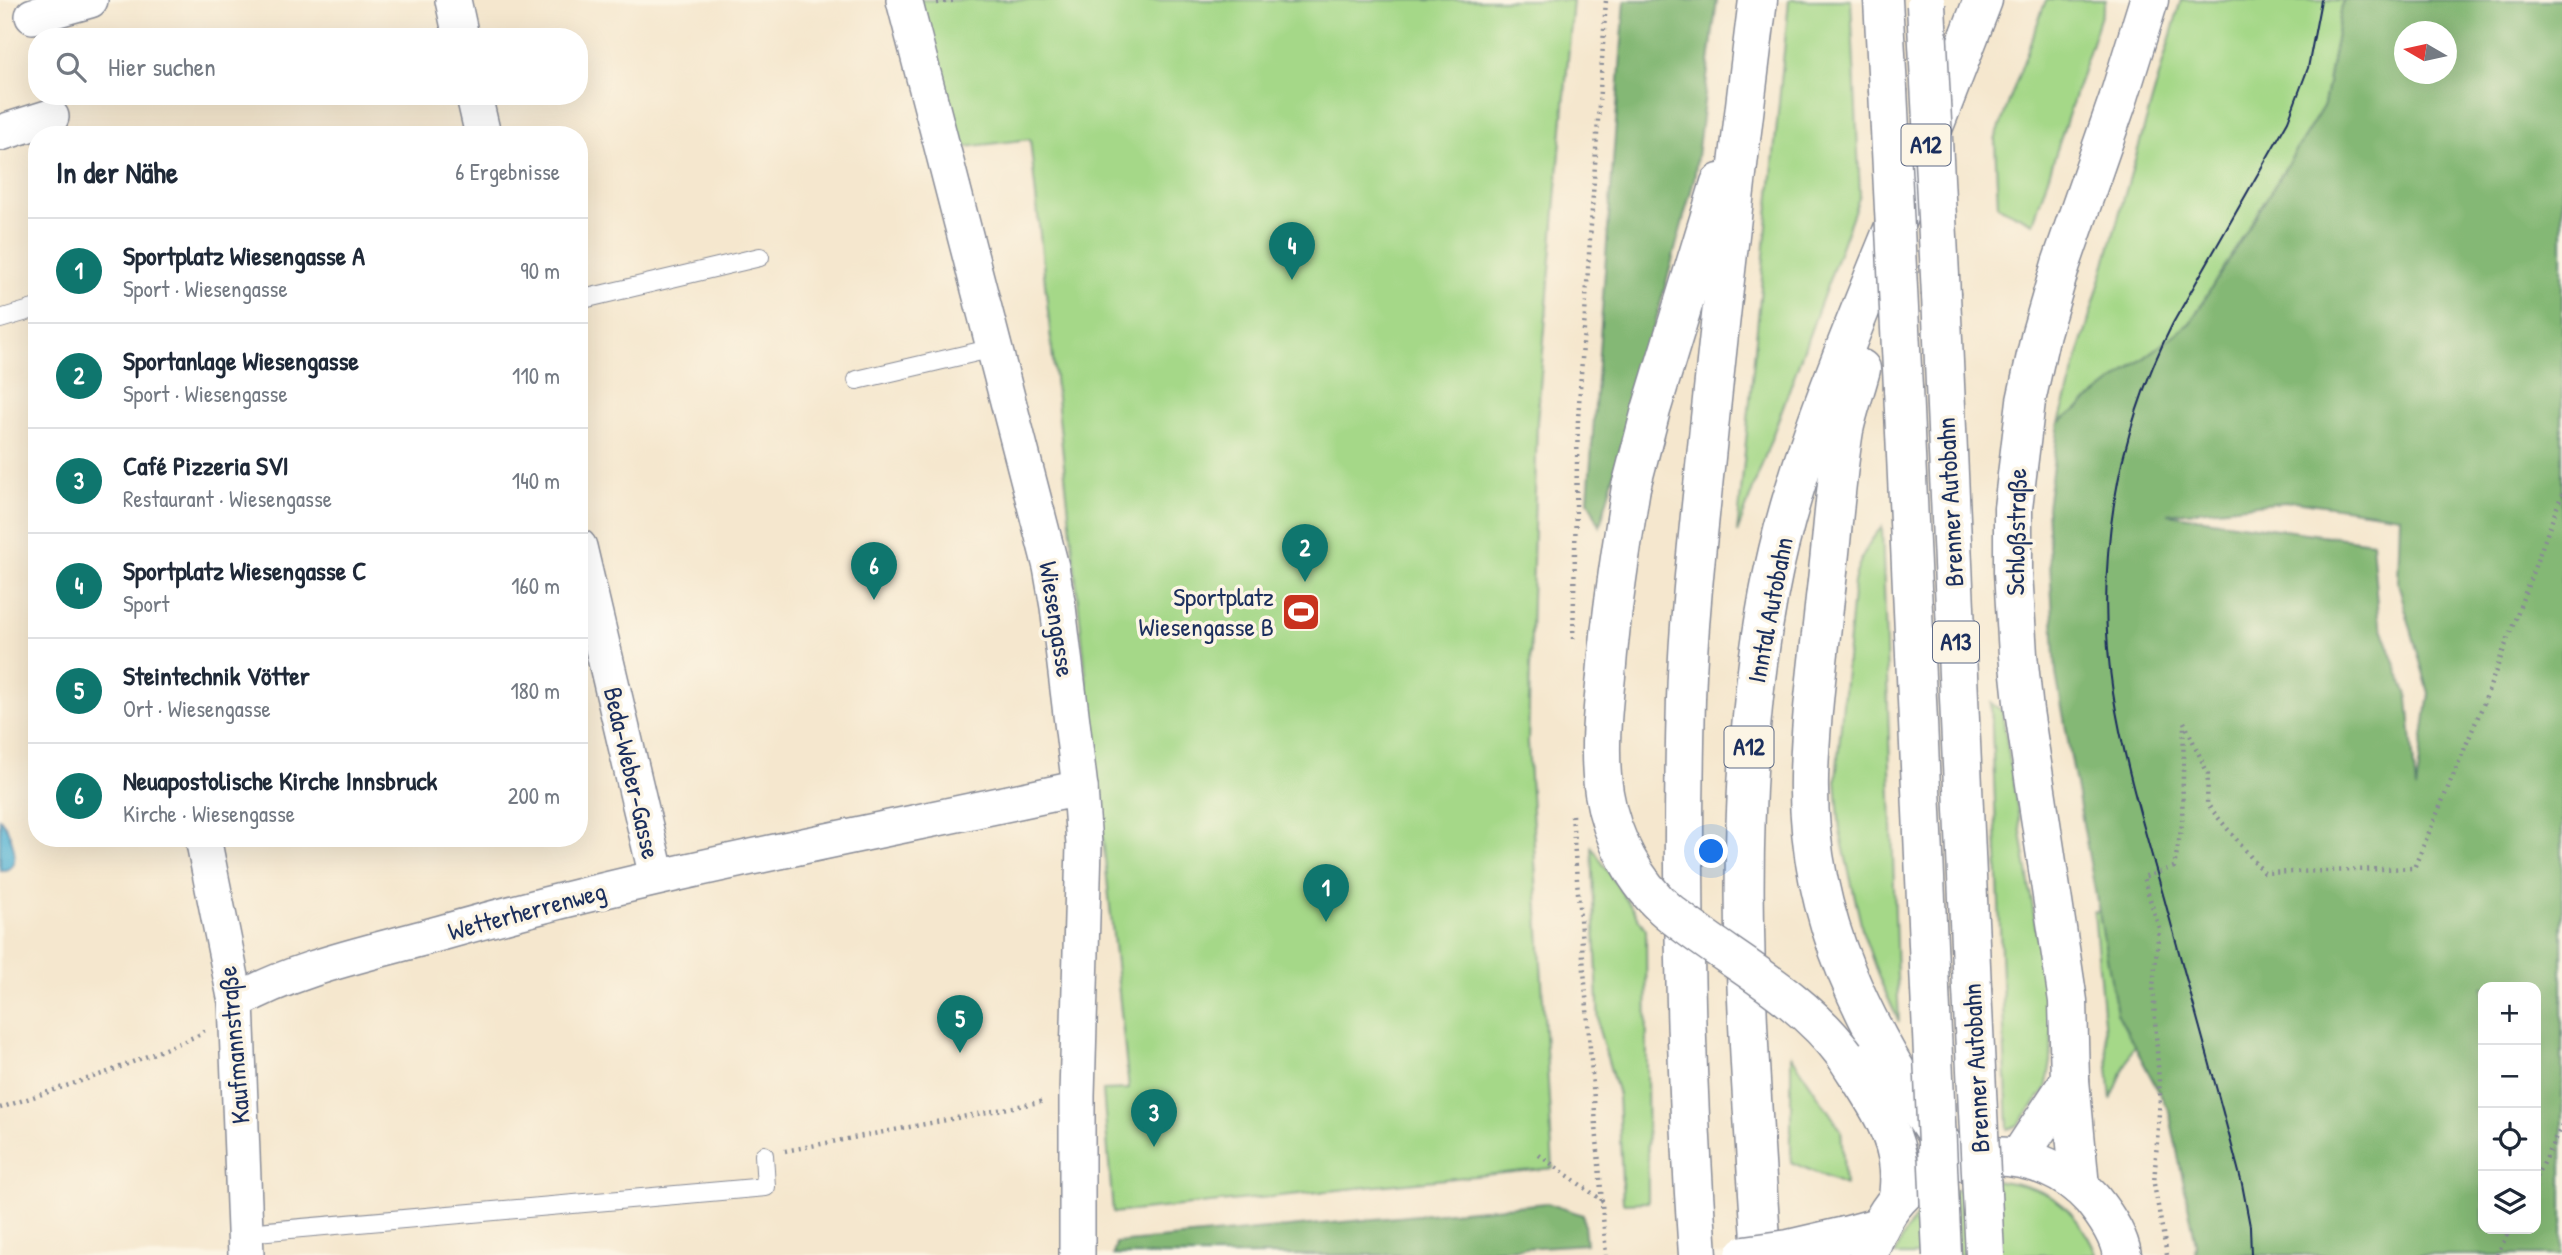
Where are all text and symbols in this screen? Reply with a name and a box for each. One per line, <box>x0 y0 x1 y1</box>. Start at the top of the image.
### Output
north arrow <box>2394 21 2457 84</box>
search box <box>28 28 588 105</box>
icon: search <box>52 48 90 86</box>
text: Hier suchen <box>108 49 216 84</box>
road number: A12 <box>1902 125 1951 166</box>
text: In der Nähe <box>56 152 178 192</box>
text: 6 Ergebnisse <box>455 156 560 187</box>
pin: 4 <box>1269 222 1315 280</box>
text: Sportplatz Wiesengasse A <box>123 238 365 273</box>
text: 1 <box>75 255 83 286</box>
text: 90 m <box>520 255 560 286</box>
text: Sport · Wiesengasse <box>123 273 288 304</box>
text: Sportanlage Wiesengasse <box>123 343 359 378</box>
text: 2 <box>74 360 84 391</box>
text: 110 m <box>512 360 560 391</box>
text: Sport · Wiesengasse <box>123 378 288 409</box>
street label: Brenner Autobahn <box>1928 416 1971 588</box>
text: Café Pizzeria SVI <box>123 448 289 483</box>
text: 3 <box>74 465 84 496</box>
text: 140 m <box>512 465 560 496</box>
street label: Schloßstraße <box>1997 468 2034 596</box>
text: Restaurant · Wiesengasse <box>123 483 332 514</box>
pin: 2 <box>1282 524 1328 582</box>
street label: Inntal Autobahn <box>1738 534 1801 686</box>
pin: 6 <box>851 542 897 600</box>
text: Sportplatz Wiesengasse C <box>123 553 366 588</box>
street label: Wiesengasse <box>1031 559 1084 679</box>
text: 4 <box>75 570 83 601</box>
text: 160 m <box>511 570 560 601</box>
place label: Sportplatz Wiesengasse B <box>1138 579 1274 644</box>
text: Sport <box>123 588 169 619</box>
sports icon: Sportplatz Wiesengasse B <box>1280 591 1322 633</box>
road number: A13 <box>1933 622 1979 662</box>
text: Steintechnik Vötter <box>123 658 310 693</box>
text: 5 <box>74 675 84 706</box>
text: 180 m <box>510 675 560 706</box>
street label: Beda-Weber-Gasse <box>596 684 669 862</box>
text: Ort · Wiesengasse <box>123 693 271 724</box>
road number: A12 <box>1724 726 1774 768</box>
text: Neuapostolische Kirche Innsbruck <box>123 763 437 798</box>
text: 6 <box>74 780 84 811</box>
text: 200 m <box>508 780 560 811</box>
text: Kirche · Wiesengasse <box>123 798 295 829</box>
your location <box>1694 834 1728 868</box>
pin: 1 <box>1303 864 1349 922</box>
street label: Wetterherrenweg <box>444 873 610 948</box>
street label: Kaufmannstraße <box>209 965 258 1125</box>
street label: Brenner Autobahn <box>1954 982 1997 1154</box>
map controls <box>2478 982 2541 1234</box>
button: + <box>2478 982 2541 1045</box>
pin: 5 <box>937 995 983 1053</box>
button: − <box>2478 1045 2541 1108</box>
pin: 3 <box>1131 1089 1177 1147</box>
button: locate <box>2478 1108 2541 1171</box>
button: layers <box>2478 1171 2541 1234</box>

